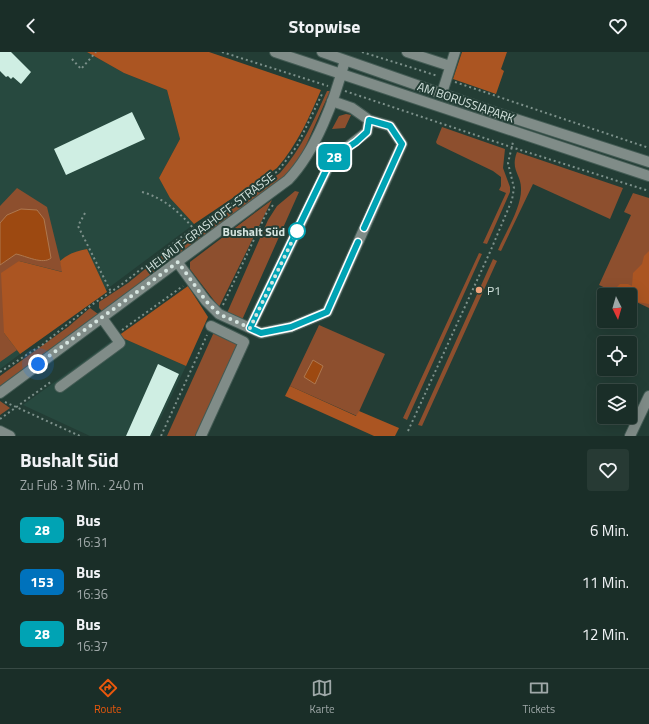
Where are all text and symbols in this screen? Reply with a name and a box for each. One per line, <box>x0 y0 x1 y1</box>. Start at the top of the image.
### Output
text: Stopwise <box>289 13 360 40</box>
icon: back <box>20 15 42 37</box>
icon: heart <box>607 15 629 37</box>
street label: AM BORUSSIAPARK <box>415 76 517 128</box>
line badge: 28 <box>316 144 352 170</box>
text: 28 <box>326 146 342 167</box>
street label: HELMUT-GRASHOFF-STRASSE <box>141 167 279 277</box>
place label: Bushalt Süd <box>223 222 285 241</box>
marker: Bushalt Süd <box>288 222 306 240</box>
place label: P1 <box>487 281 501 300</box>
marker: P1 <box>474 285 484 295</box>
north arrow <box>597 288 637 328</box>
map controls <box>597 288 637 424</box>
button: locate <box>597 336 637 376</box>
your location <box>28 354 48 374</box>
button: layers <box>597 384 637 424</box>
text: Bushalt Süd <box>20 445 119 474</box>
button: heart <box>587 449 629 491</box>
text: Zu Fuß · 3 Min. · 240 m <box>20 475 144 495</box>
text: Bus <box>76 509 101 532</box>
text: 28 <box>34 519 50 540</box>
text: 6 Min. <box>590 519 629 542</box>
text: 16:31 <box>76 532 108 552</box>
text: Bus <box>76 561 101 584</box>
text: 153 <box>30 571 54 592</box>
text: 11 Min. <box>582 571 629 594</box>
text: 16:36 <box>76 584 108 604</box>
text: Bus <box>76 613 101 636</box>
text: 28 <box>34 623 50 644</box>
text: 12 Min. <box>582 623 629 646</box>
text: 16:37 <box>76 636 108 656</box>
tab: Route <box>94 677 122 717</box>
tab: Karte <box>310 677 335 717</box>
tab: Tickets <box>522 677 555 717</box>

